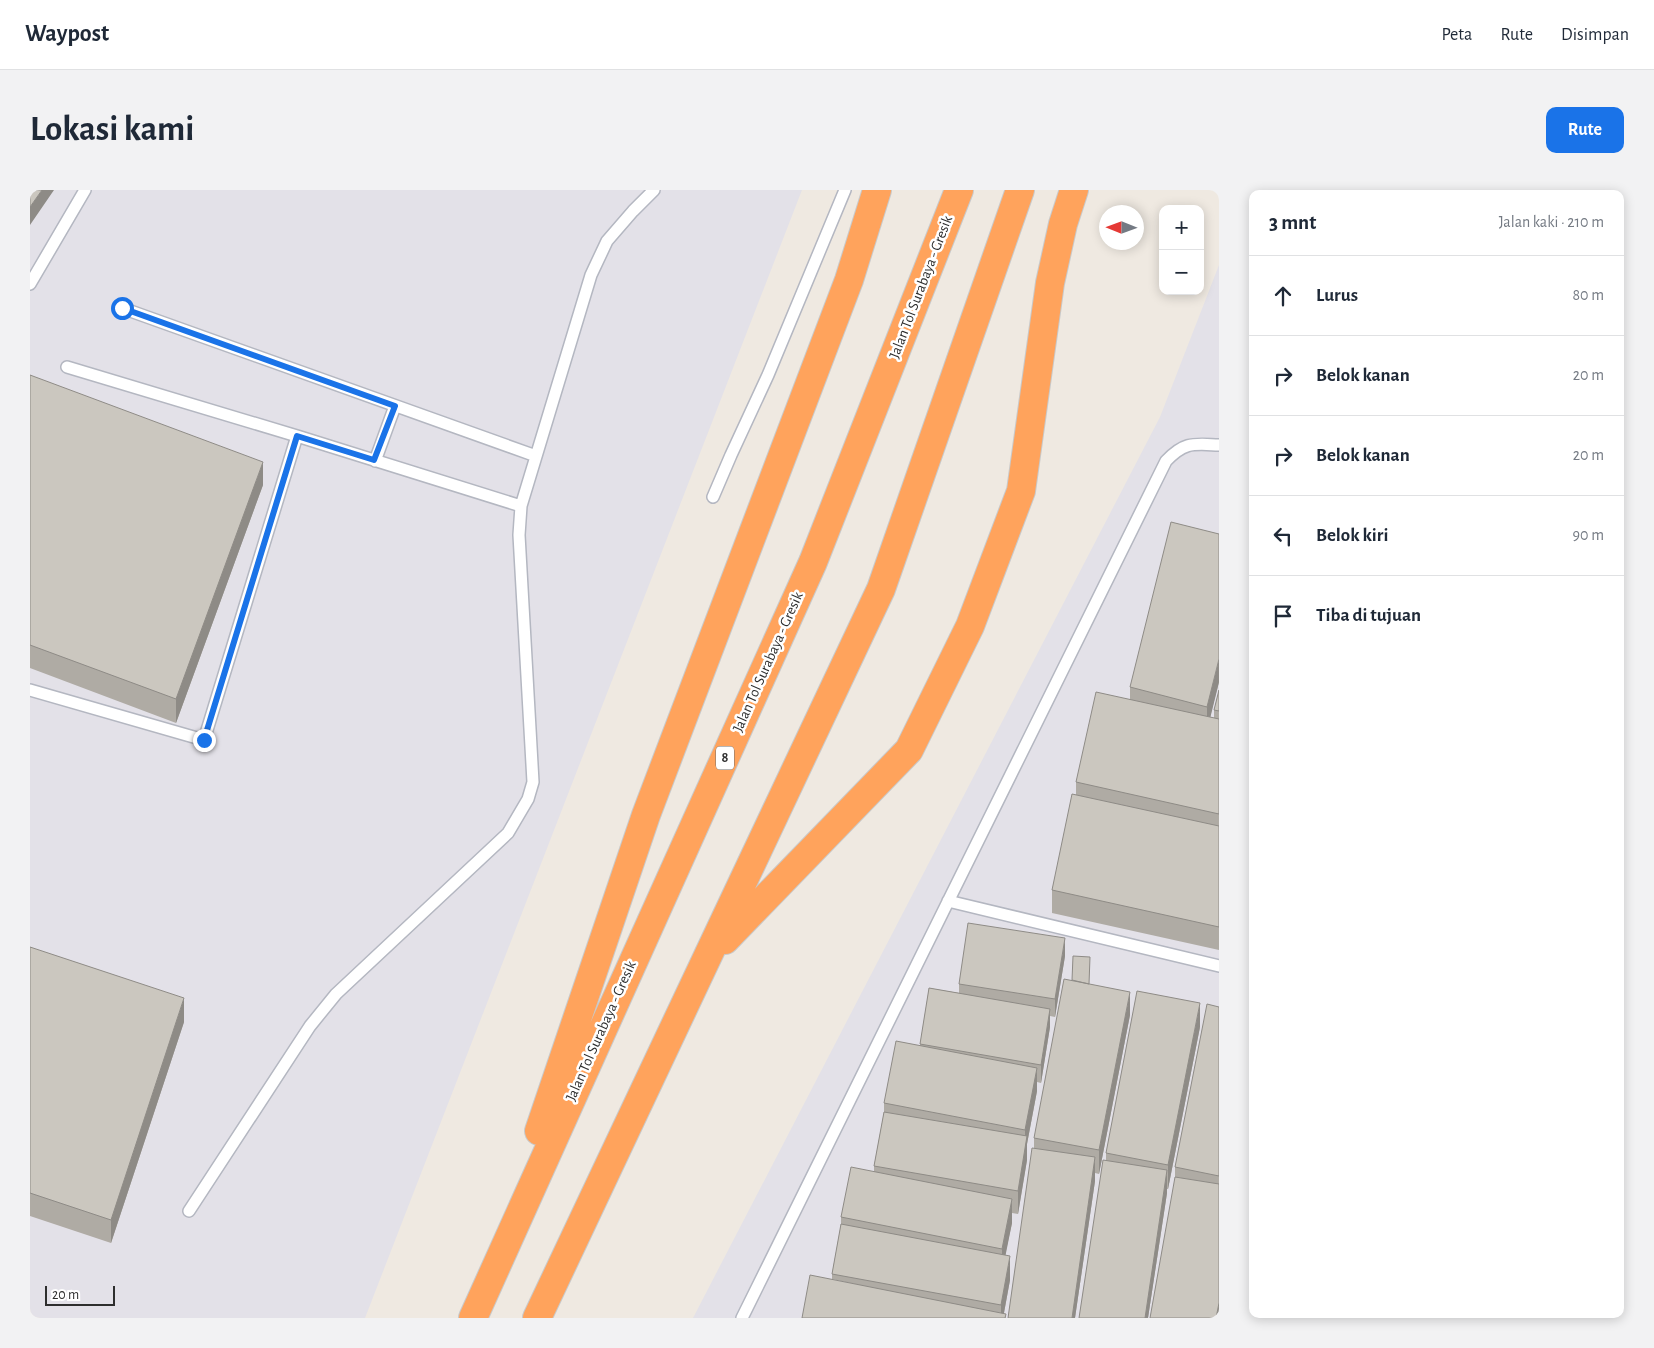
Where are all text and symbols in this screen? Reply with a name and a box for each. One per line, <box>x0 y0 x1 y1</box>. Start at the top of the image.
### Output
text: Waypost <box>25 22 109 46</box>
text: Peta <box>1441 26 1472 44</box>
text: Rute <box>1500 26 1533 44</box>
text: Disimpan <box>1561 26 1629 44</box>
button: Rute <box>1546 107 1624 153</box>
text: Lokasi kami <box>30 112 194 147</box>
north arrow <box>1099 205 1144 250</box>
map controls <box>1159 205 1204 295</box>
button: + <box>1159 205 1204 250</box>
text: 3 mnt <box>1269 212 1316 233</box>
street label: Jalan Tol Surabaya - Gresik <box>887 213 955 360</box>
text: Jalan kaki · 210 m <box>1499 214 1604 230</box>
button: − <box>1159 250 1204 295</box>
icon: ahead <box>1269 282 1297 310</box>
text: Lurus <box>1316 286 1358 305</box>
text: 80 m <box>1573 287 1604 303</box>
route start <box>111 297 134 320</box>
icon: right <box>1269 362 1297 390</box>
text: Belok kanan <box>1316 366 1410 385</box>
text: 20 m <box>1573 367 1604 383</box>
icon: right <box>1269 442 1297 470</box>
text: Belok kanan <box>1316 446 1410 465</box>
text: 20 m <box>1573 447 1604 463</box>
icon: left <box>1269 522 1297 550</box>
text: Belok kiri <box>1316 526 1388 545</box>
text: 90 m <box>1573 527 1604 543</box>
street label: Jalan Tol Surabaya - Gresik <box>730 590 806 734</box>
icon: arrive <box>1269 602 1297 630</box>
text: Tiba di tujuan <box>1316 606 1421 625</box>
route end <box>193 729 216 752</box>
road number: 8 <box>716 746 734 770</box>
street label: Jalan Tol Surabaya - Gresik <box>563 959 639 1103</box>
scale bar <box>45 1283 115 1306</box>
text: 20 m <box>52 1288 79 1302</box>

